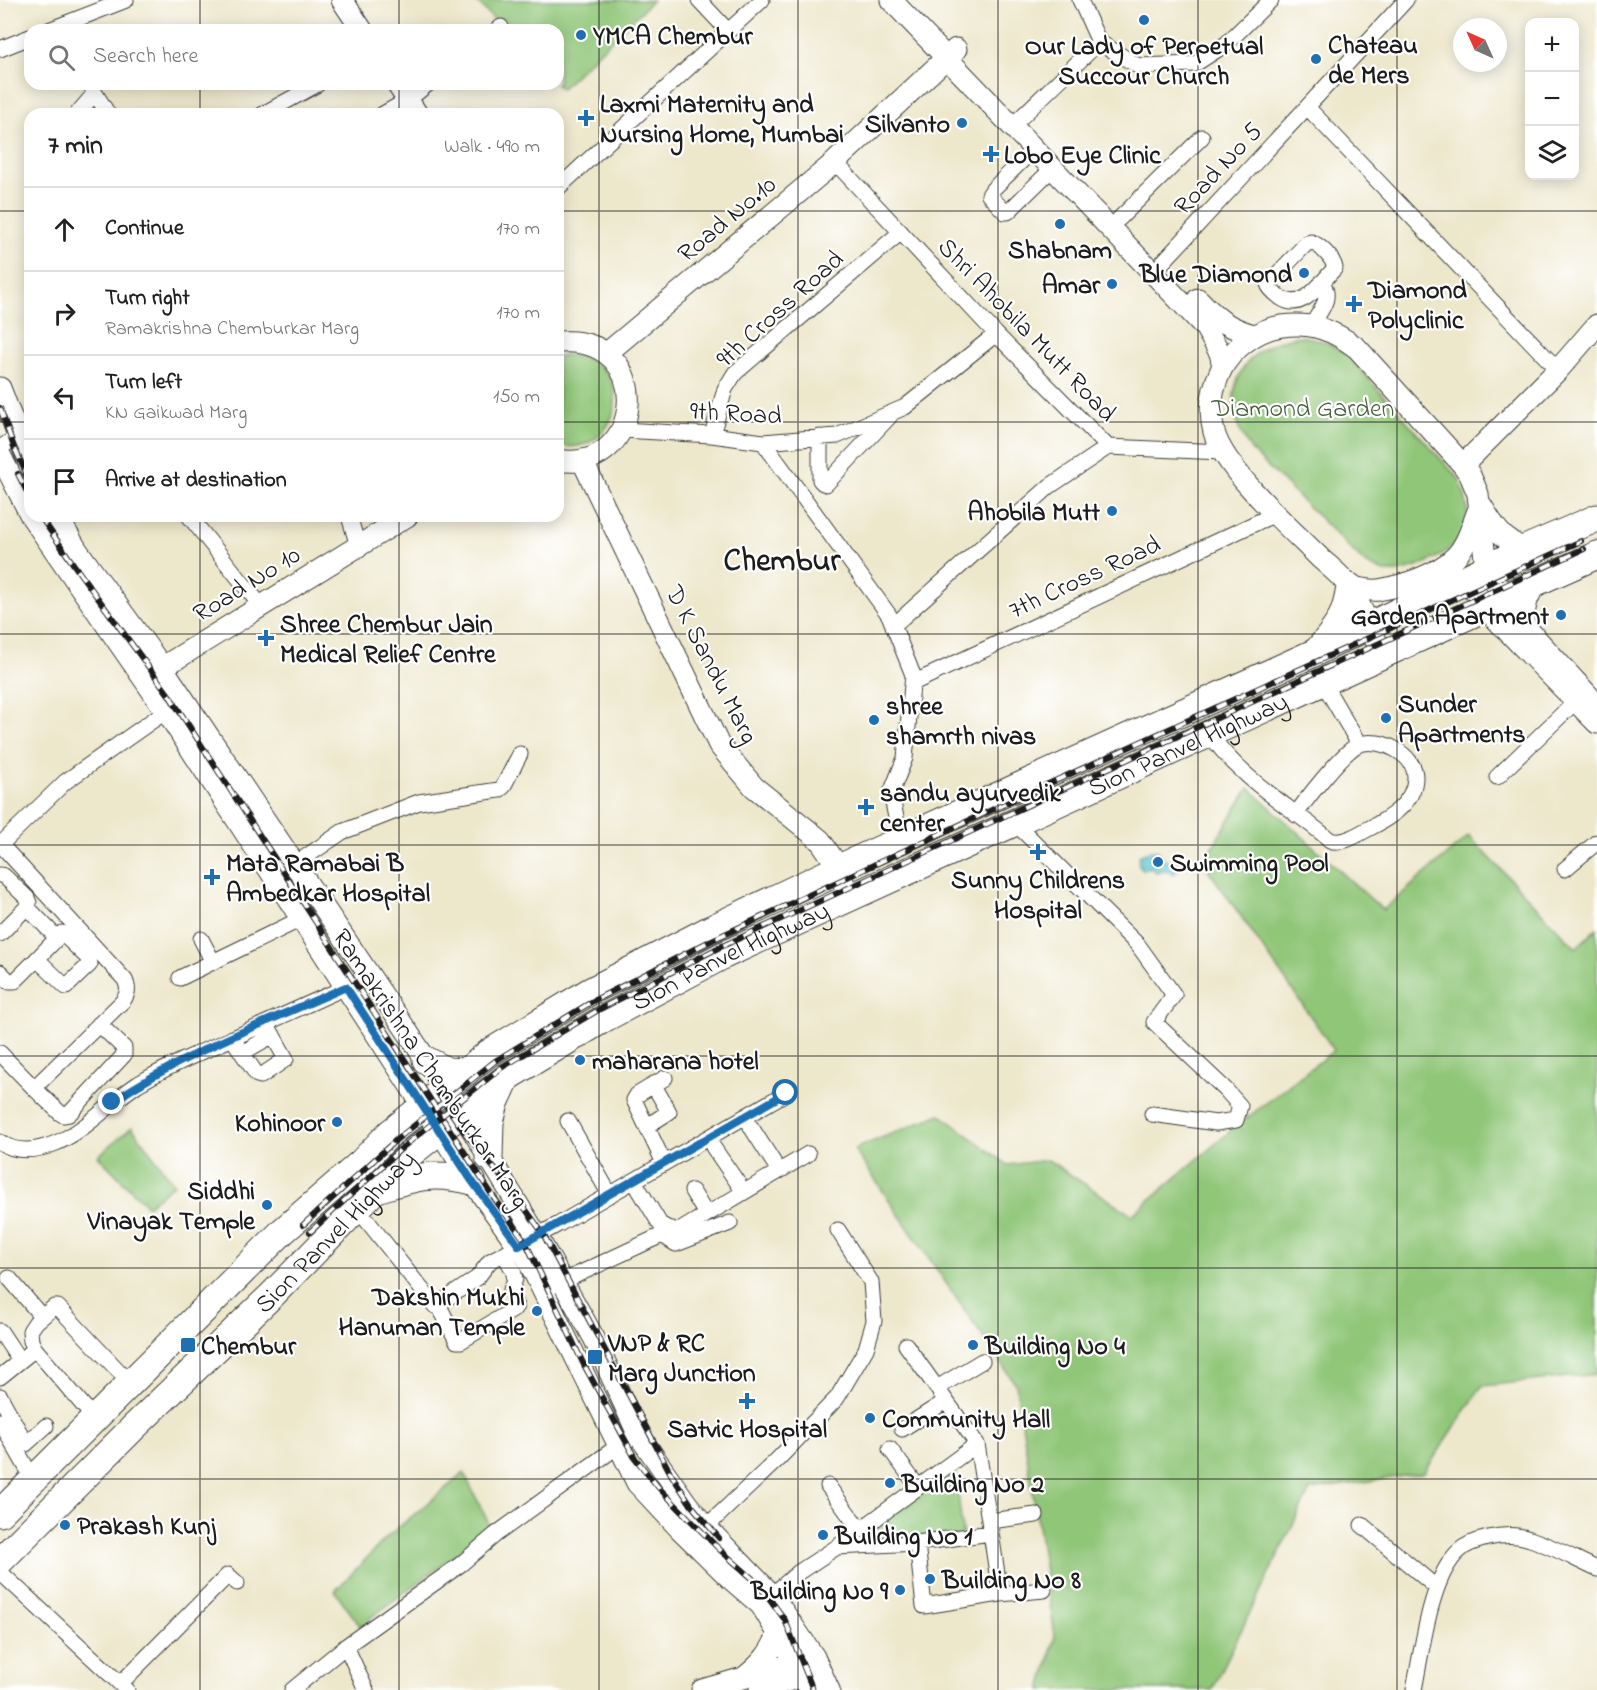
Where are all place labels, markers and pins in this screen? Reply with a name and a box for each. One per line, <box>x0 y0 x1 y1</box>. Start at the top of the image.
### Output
marker: Our Lady of Perpetual Succour Church <box>1137 13 1151 27</box>
place label: YMCA Chembur <box>592 19 753 57</box>
marker: YMCA Chembur <box>574 28 588 42</box>
place label: Chateau de Mers <box>1328 28 1418 96</box>
place label: Our Lady of Perpetual Succour Church <box>1025 29 1263 97</box>
marker: Chateau de Mers <box>1309 52 1323 66</box>
place label: Laxmi Maternity and Nursing Home, Mumbai <box>600 87 844 156</box>
place label: Silvanto <box>865 107 950 145</box>
marker: Laxmi Maternity and Nursing Home, Mumbai <box>577 109 595 127</box>
marker: Silvanto <box>955 116 969 130</box>
place label: Lobo Eye Clinic <box>1004 138 1162 176</box>
marker: Lobo Eye Clinic <box>982 145 1000 163</box>
marker: Shabnam <box>1053 217 1067 231</box>
place label: Shabnam <box>1008 233 1112 271</box>
place label: Blue Diamond <box>1139 257 1292 295</box>
marker: Blue Diamond <box>1297 266 1311 280</box>
place label: Amar <box>1042 268 1101 306</box>
place label: Diamond Polyclinic <box>1367 273 1467 341</box>
marker: Amar <box>1105 277 1119 291</box>
marker: Diamond Polyclinic <box>1345 295 1363 313</box>
place label: Ahobila Mutt <box>968 495 1100 533</box>
marker: Ahobila Mutt <box>1105 504 1119 518</box>
place label: Garden Apartment <box>1351 599 1549 637</box>
place label: Shree Chembur Jain Medical Relief Centre <box>280 607 497 675</box>
marker: Garden Apartment <box>1554 608 1568 622</box>
marker: Shree Chembur Jain Medical Relief Centre <box>257 629 275 647</box>
place label: Sunder Apartments <box>1398 687 1526 755</box>
place label: shree shamrth nivas <box>886 689 1036 757</box>
marker: Sunder Apartments <box>1379 711 1393 725</box>
marker: shree shamrth nivas <box>867 713 881 727</box>
place label: sandu ayurvedik center <box>880 776 1061 844</box>
marker: sandu ayurvedik center <box>857 798 875 816</box>
marker: Sunny Childrens Hospital <box>1029 843 1047 861</box>
place label: Mata Ramabai B Ambedkar Hospital <box>226 846 430 914</box>
place label: Swimming Pool <box>1170 846 1329 885</box>
marker: Swimming Pool <box>1151 855 1165 869</box>
place label: Sunny Childrens Hospital <box>951 863 1125 931</box>
marker: Mata Ramabai B Ambedkar Hospital <box>203 868 221 886</box>
place label: maharana hotel <box>592 1044 759 1082</box>
marker: maharana hotel <box>573 1053 587 1067</box>
place label: Kohinoor <box>235 1106 326 1144</box>
marker: Kohinoor <box>330 1115 344 1129</box>
place label: Siddhi Vinayak Temple <box>86 1174 256 1242</box>
marker: Siddhi Vinayak Temple <box>260 1198 274 1212</box>
place label: Dakshin Mukhi Hanuman Temple <box>339 1280 526 1348</box>
marker: Dakshin Mukhi Hanuman Temple <box>530 1304 544 1318</box>
place label: VNP & RC Marg Junction <box>607 1326 756 1395</box>
place label: Chembur <box>201 1329 297 1367</box>
place label: Building No 4 <box>984 1329 1125 1368</box>
marker: Chembur <box>179 1336 197 1354</box>
marker: Building No 4 <box>966 1338 980 1352</box>
marker: VNP & RC Marg Junction <box>586 1348 604 1366</box>
marker: Satvic Hospital <box>738 1392 756 1410</box>
place label: Community Hall <box>882 1402 1050 1440</box>
marker: Community Hall <box>863 1411 877 1425</box>
place label: Satvic Hospital <box>667 1412 827 1450</box>
place label: Building No 2 <box>901 1467 1044 1506</box>
marker: Building No 2 <box>883 1476 897 1490</box>
place label: Prakash Kunj <box>77 1509 217 1547</box>
marker: Prakash Kunj <box>58 1518 72 1532</box>
place label: Building No 1 <box>834 1519 973 1558</box>
marker: Building No 1 <box>816 1528 830 1542</box>
place label: Building No 8 <box>941 1563 1081 1602</box>
marker: Building No 8 <box>923 1572 937 1586</box>
place label: Building No 9 <box>750 1574 889 1613</box>
marker: Building No 9 <box>893 1583 907 1597</box>

